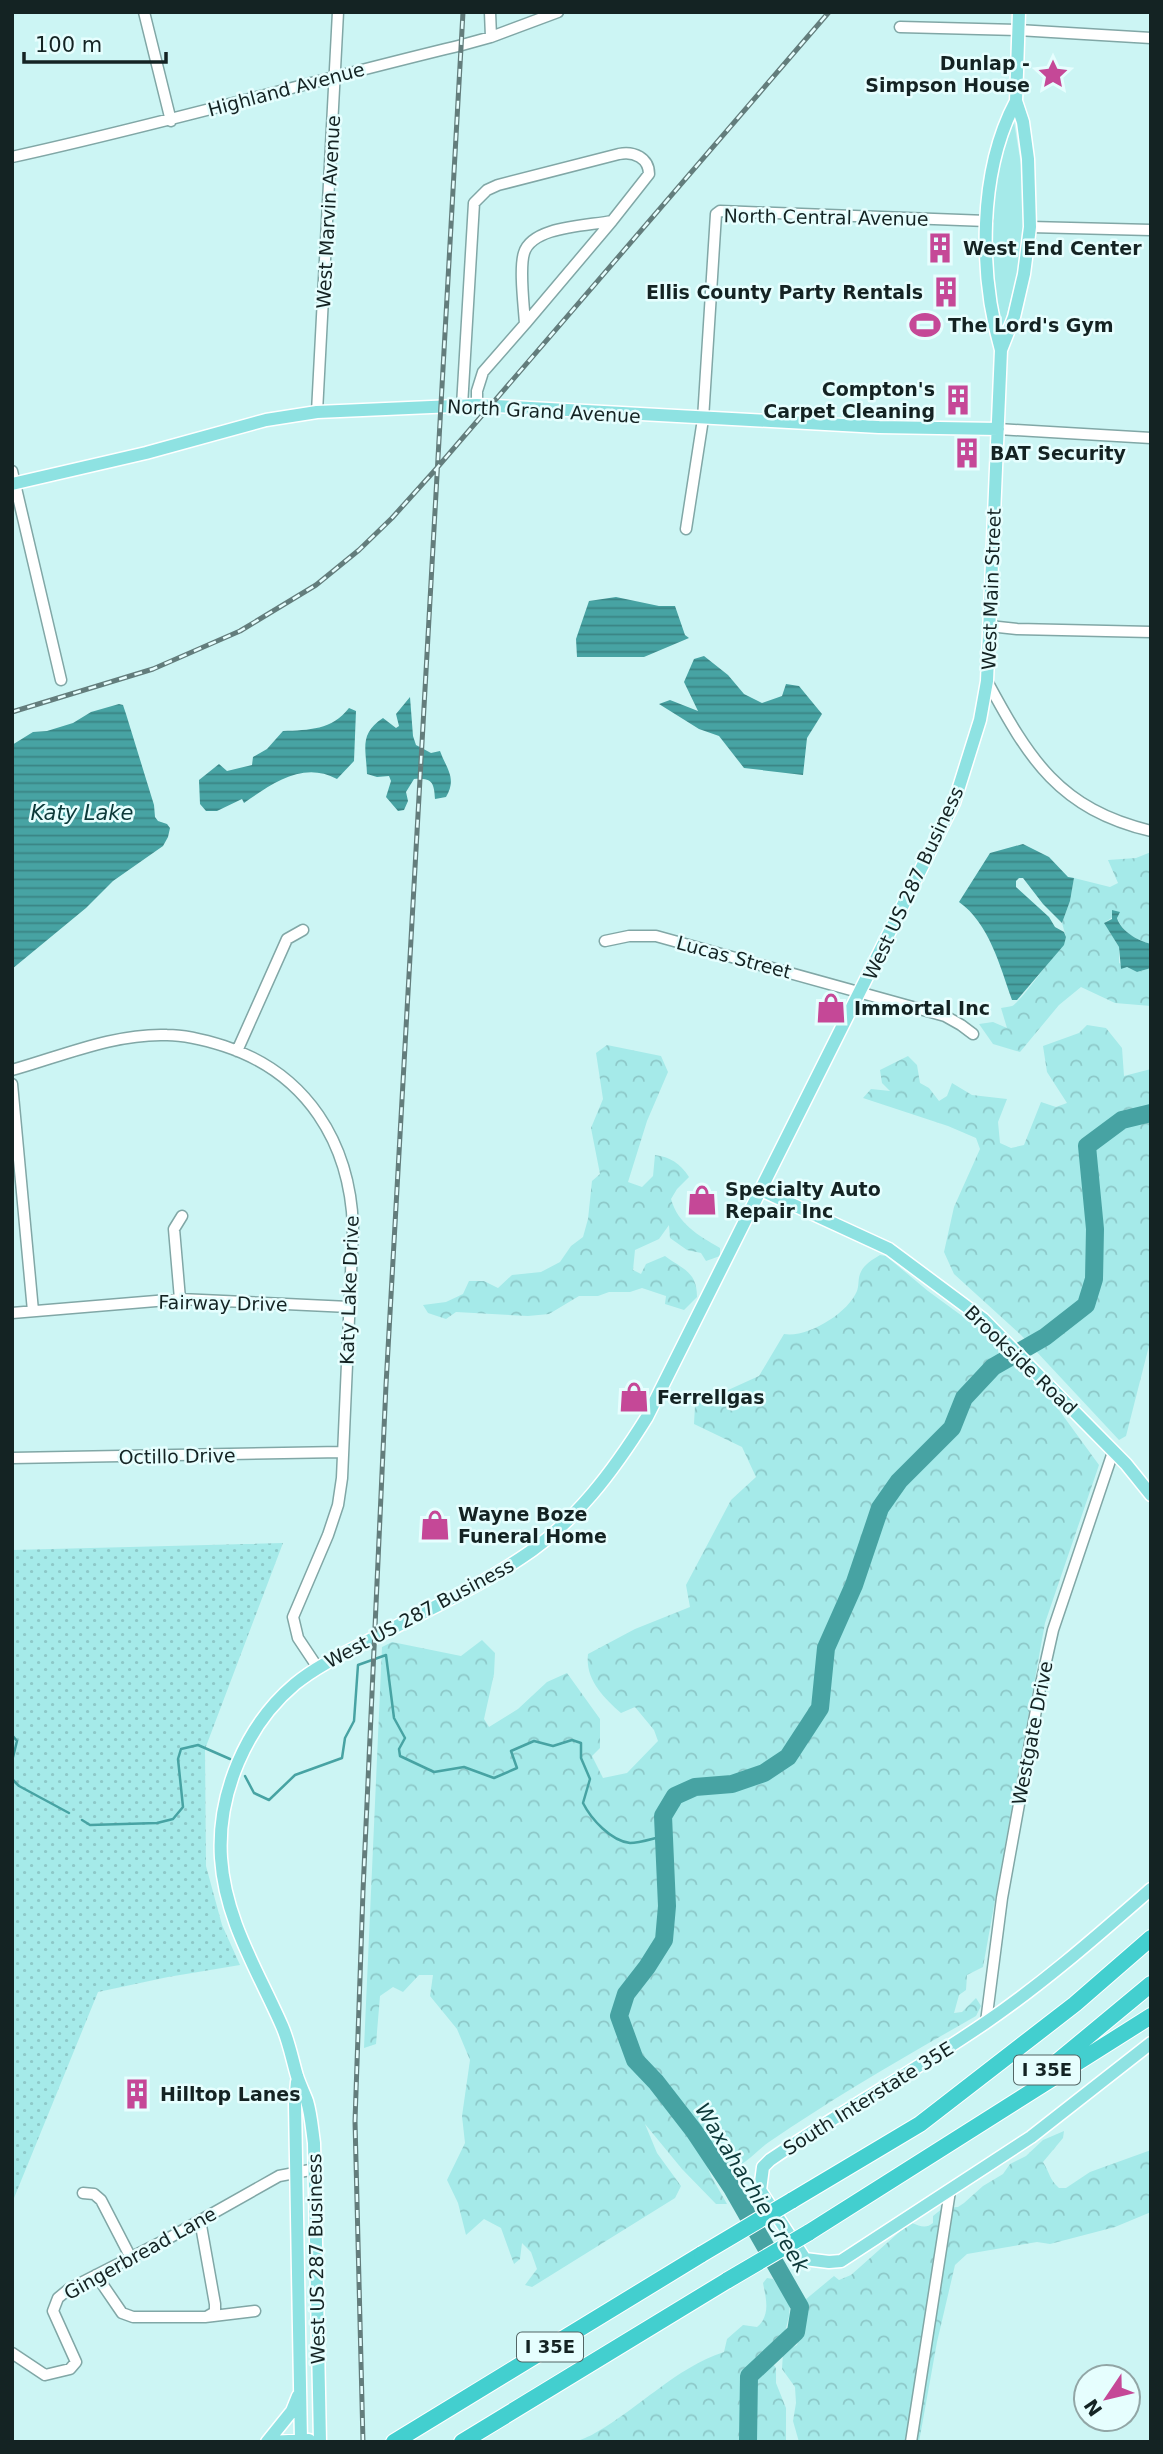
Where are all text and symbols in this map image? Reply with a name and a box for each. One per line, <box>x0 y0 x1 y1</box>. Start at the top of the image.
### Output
scale bar <box>24 21 166 65</box>
text: 100 m <box>35 33 102 57</box>
place label: Dunlap - Simpson House <box>865 52 1030 96</box>
street label: Highland Avenue <box>205 57 367 121</box>
place icon: Dunlap - Simpson House <box>1036 57 1070 91</box>
street label: West Marvin Avenue <box>312 115 344 309</box>
street label: North Central Avenue <box>723 204 929 230</box>
building icon: West End Center <box>923 231 957 265</box>
place label: West End Center <box>963 237 1142 259</box>
building icon: Ellis County Party Rentals <box>929 275 963 309</box>
place label: Ellis County Party Rentals <box>646 281 923 303</box>
sports icon: The Lord's Gym <box>908 308 942 342</box>
place label: The Lord's Gym <box>948 314 1114 336</box>
place label: Compton's Carpet Cleaning <box>763 378 935 422</box>
building icon: Compton's Carpet Cleaning <box>941 383 975 417</box>
street label: North Grand Avenue <box>447 395 641 427</box>
building icon: BAT Security <box>950 436 984 470</box>
place label: BAT Security <box>990 442 1127 464</box>
street label: West Main Street <box>977 508 1005 670</box>
street label: West US 287 Business <box>858 783 968 983</box>
water label: Katy Lake <box>31 801 133 825</box>
street label: Lucas Street <box>674 931 794 983</box>
shop icon: Immortal Inc <box>814 991 848 1025</box>
place label: Immortal Inc <box>854 997 990 1019</box>
place label: Specialty Auto Repair Inc <box>725 1178 881 1222</box>
shop icon: Specialty Auto Repair Inc <box>685 1183 719 1217</box>
street label: Katy Lake Drive <box>335 1215 363 1365</box>
street label: Fairway Drive <box>158 1291 288 1315</box>
street label: Brookside Road <box>960 1301 1082 1419</box>
shop icon: Ferrellgas <box>617 1380 651 1414</box>
place label: Ferrellgas <box>657 1386 764 1408</box>
street label: Octillo Drive <box>118 1444 236 1468</box>
place label: Wayne Boze Funeral Home <box>458 1503 607 1547</box>
shop icon: Wayne Boze Funeral Home <box>418 1508 452 1542</box>
street label: West US 287 Business <box>321 1554 517 1672</box>
street label: Westgate Drive <box>1007 1659 1057 1807</box>
street label: South Interstate 35E <box>779 2037 957 2159</box>
road number: I 35E <box>1014 2056 1080 2084</box>
building icon: Hilltop Lanes <box>120 2077 154 2111</box>
place label: Hilltop Lanes <box>160 2083 300 2105</box>
water label: Waxahachie Creek <box>690 2099 814 2278</box>
street label: West US 287 Business <box>303 2153 329 2365</box>
street label: Gingerbread Lane <box>60 2202 220 2304</box>
road number: I 35E <box>517 2332 583 2362</box>
north arrow <box>1072 2363 1142 2433</box>
text: N <box>1080 2395 1107 2421</box>

